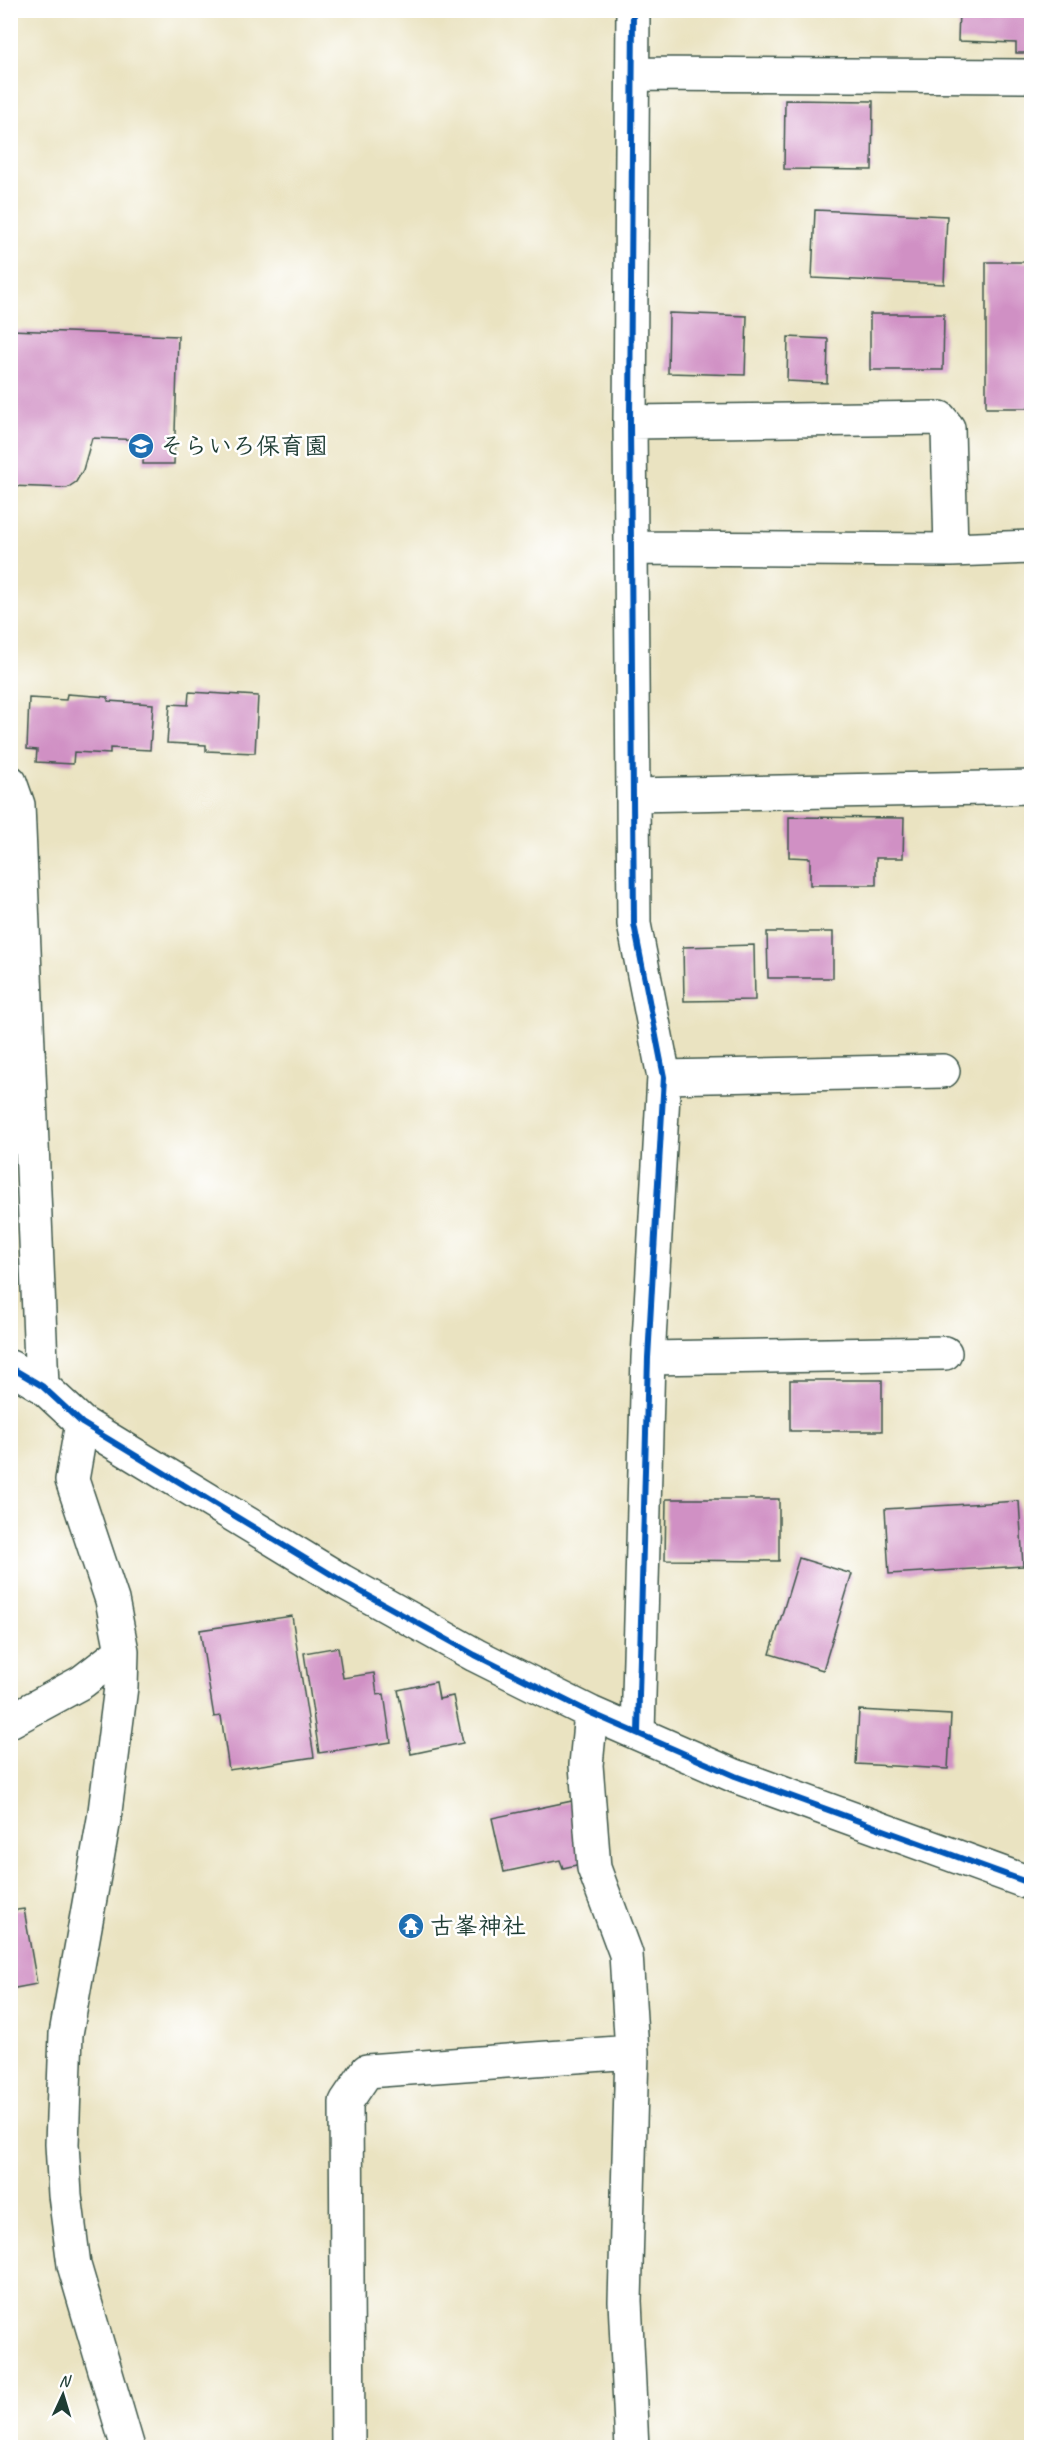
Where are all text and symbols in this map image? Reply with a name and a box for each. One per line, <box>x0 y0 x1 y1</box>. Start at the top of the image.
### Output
school or university icon: そらいろ保育園 <box>126 431 156 461</box>
place label: そらいろ保育園 <box>160 431 328 461</box>
temple icon: 古峯神社 <box>396 1911 426 1941</box>
place label: 古峯神社 <box>430 1911 526 1941</box>
north arrow <box>33 2365 93 2425</box>
text: N <box>58 2371 73 2392</box>

